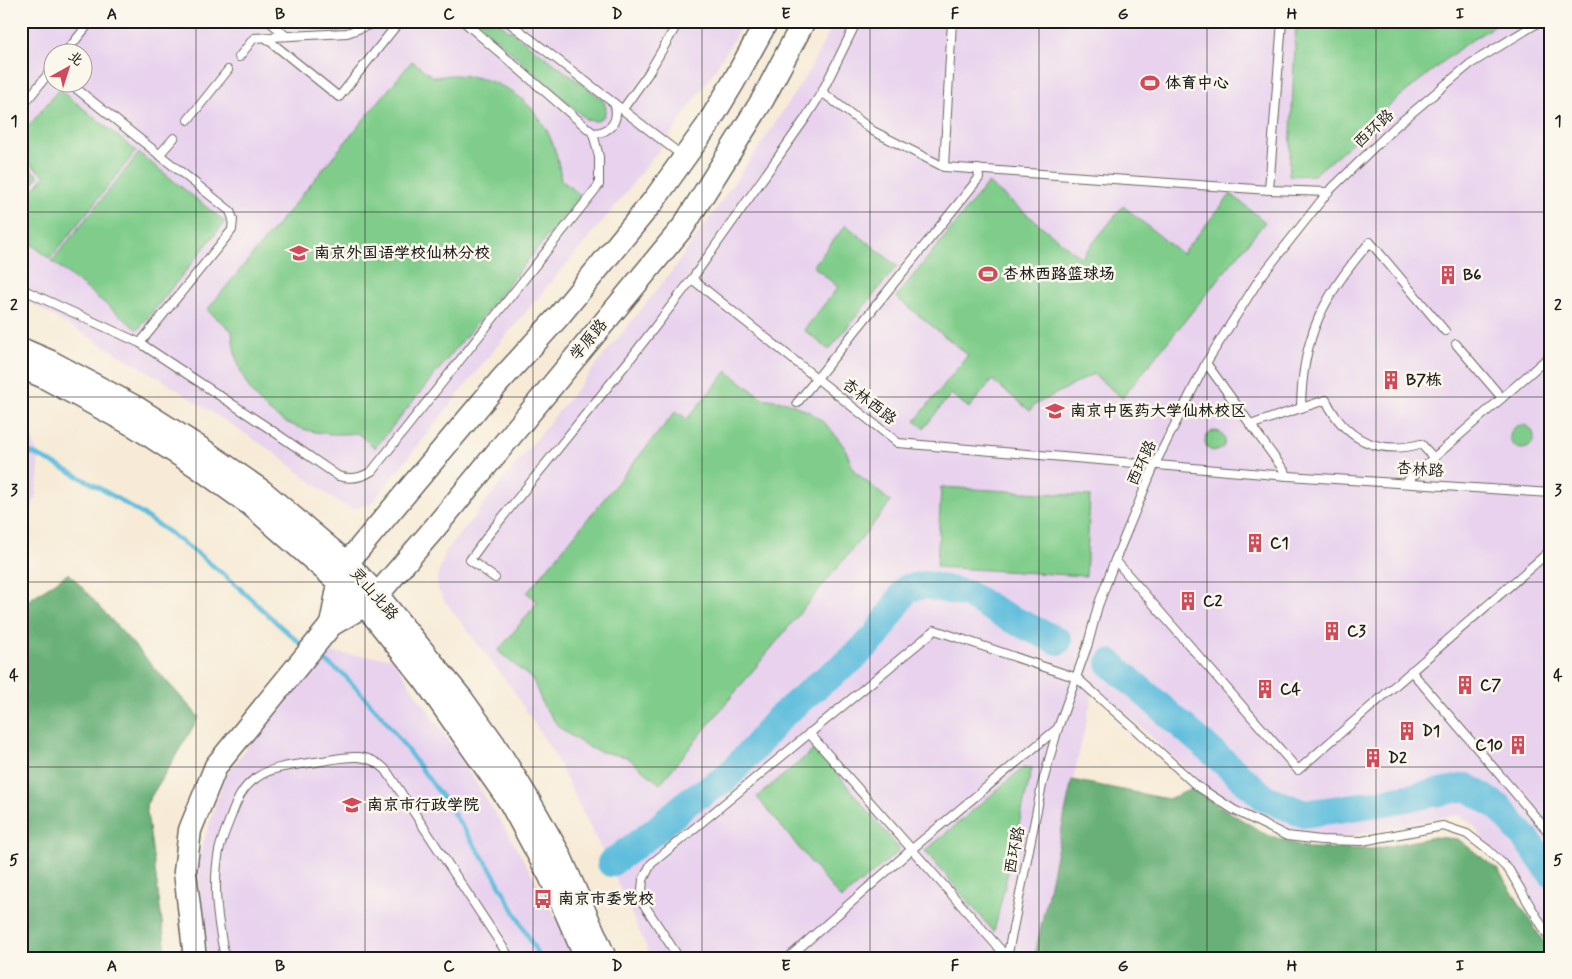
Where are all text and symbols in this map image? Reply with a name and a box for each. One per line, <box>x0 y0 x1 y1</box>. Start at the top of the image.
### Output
text: A <box>107 4 117 25</box>
text: B <box>275 4 285 25</box>
text: C <box>443 4 455 25</box>
text: D <box>611 4 623 25</box>
text: E <box>781 4 791 25</box>
text: F <box>951 4 960 25</box>
text: G <box>1118 4 1129 25</box>
text: H <box>1287 4 1298 25</box>
text: I <box>1456 4 1465 25</box>
north arrow <box>42 42 92 92</box>
text: 北 <box>64 47 87 70</box>
sports icon: 体育中心 <box>1139 72 1161 94</box>
place label: 体育中心 <box>1165 73 1229 94</box>
street label: 西环路 <box>1349 105 1399 153</box>
text: 1 <box>10 111 18 132</box>
text: 1 <box>1554 111 1562 132</box>
school or university icon: 南京外国语学校仙林分校 <box>288 242 310 264</box>
place label: 南京外国语学校仙林分校 <box>314 243 490 264</box>
sports icon: 杏林西路篮球场 <box>977 263 999 285</box>
place label: 杏林西路篮球场 <box>1003 264 1115 285</box>
building icon: B6 <box>1437 264 1459 286</box>
place label: B6 <box>1463 265 1481 286</box>
text: 2 <box>10 295 18 316</box>
text: 2 <box>1554 295 1562 316</box>
street label: 学原路 <box>566 315 612 365</box>
building icon: B7栋 <box>1380 369 1402 391</box>
place label: B7栋 <box>1406 370 1442 391</box>
street label: 杏林西路 <box>837 374 901 430</box>
school or university icon: 南京中医药大学仙林校区 <box>1044 400 1066 422</box>
place label: 南京中医药大学仙林校区 <box>1070 401 1246 422</box>
street label: 西环路 <box>1122 437 1162 489</box>
street label: 杏林路 <box>1395 458 1445 482</box>
text: 3 <box>10 480 18 501</box>
text: 3 <box>1554 480 1562 501</box>
building icon: C1 <box>1244 532 1266 554</box>
place label: C1 <box>1270 533 1289 554</box>
street label: 灵山北路 <box>345 563 403 625</box>
building icon: C2 <box>1177 590 1199 612</box>
place label: C2 <box>1203 591 1222 612</box>
building icon: C3 <box>1321 620 1343 642</box>
place label: C3 <box>1347 621 1366 642</box>
text: 4 <box>9 665 19 686</box>
text: 4 <box>1553 665 1563 686</box>
building icon: C7 <box>1454 674 1476 696</box>
place label: C7 <box>1480 675 1501 696</box>
building icon: C4 <box>1254 678 1276 700</box>
place label: C4 <box>1280 679 1301 700</box>
building icon: D1 <box>1396 720 1418 742</box>
place label: D1 <box>1422 721 1440 742</box>
building icon: C10 <box>1507 734 1529 756</box>
place label: C10 <box>1475 735 1503 756</box>
building icon: D2 <box>1362 747 1384 769</box>
place label: D2 <box>1388 748 1407 769</box>
school or university icon: 南京市行政学院 <box>341 794 363 816</box>
place label: 南京市行政学院 <box>367 795 479 816</box>
street label: 西环路 <box>1000 824 1030 876</box>
text: 5 <box>9 850 19 871</box>
text: 5 <box>1553 850 1563 871</box>
bus stop icon: 南京市委党校 <box>532 888 554 910</box>
place label: 南京市委党校 <box>558 889 654 910</box>
text: A <box>107 956 117 977</box>
text: B <box>275 956 285 977</box>
text: C <box>443 956 455 977</box>
text: D <box>611 956 623 977</box>
text: E <box>781 956 791 977</box>
text: F <box>951 956 960 977</box>
text: G <box>1118 956 1129 977</box>
text: H <box>1287 956 1298 977</box>
text: I <box>1456 956 1465 977</box>

